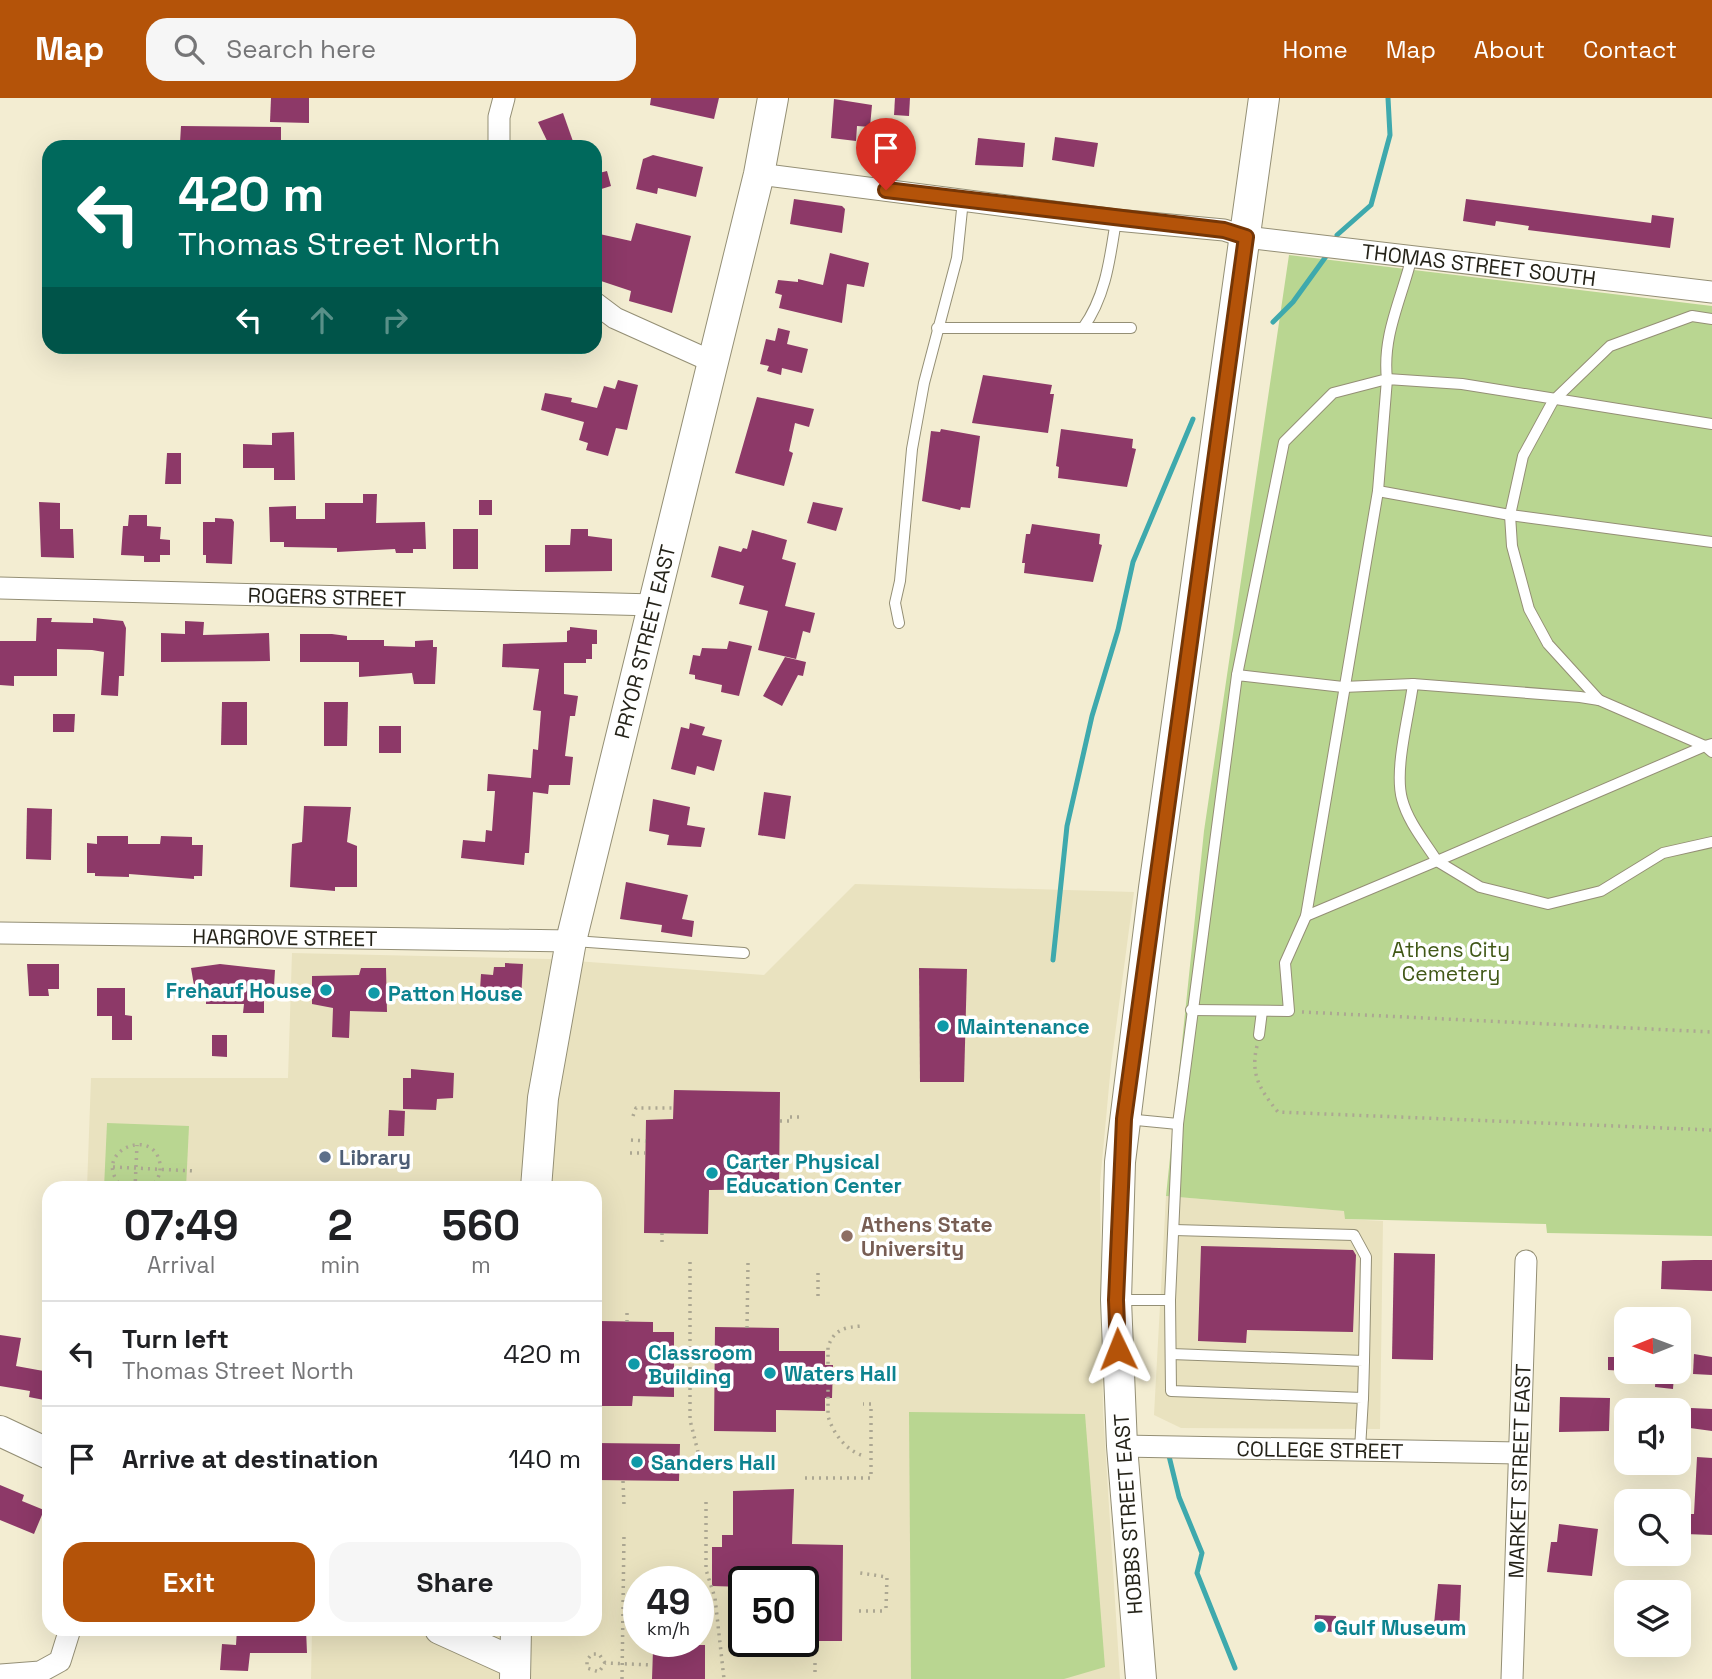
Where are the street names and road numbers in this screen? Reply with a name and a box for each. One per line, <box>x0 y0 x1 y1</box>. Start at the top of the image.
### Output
street label: THOMAS STREET SOUTH <box>1360 237 1597 292</box>
street label: PRYOR STREET EAST <box>608 542 681 741</box>
street label: ROGERS STREET <box>247 581 406 612</box>
street label: HARGROVE STREET <box>192 922 378 952</box>
street label: MARKET STREET EAST <box>1502 1363 1536 1579</box>
street label: HOBBS STREET EAST <box>1108 1412 1148 1616</box>
street label: COLLEGE STREET <box>1236 1435 1404 1464</box>

